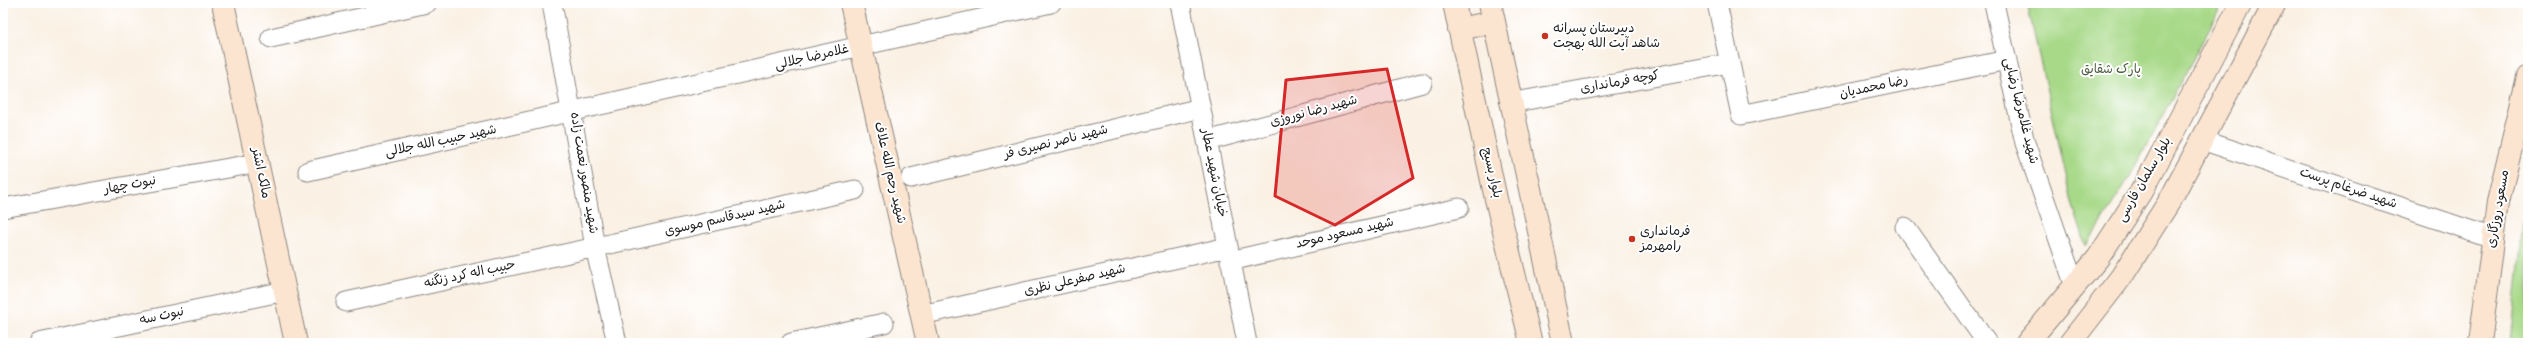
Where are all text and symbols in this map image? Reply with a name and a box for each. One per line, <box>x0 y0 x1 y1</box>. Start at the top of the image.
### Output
place label: دبیرستان پسرانه شاهد آیت الله بهجت <box>1553 20 1660 54</box>
marker: دبیرستان پسرانه شاهد آیت الله بهجت <box>1540 31 1550 41</box>
street label: غلامرضا جلالی <box>773 40 851 76</box>
street label: شهید غلامرضا رضایی <box>1998 56 2042 166</box>
park label: پارک شقایق <box>2081 61 2141 80</box>
street label: کوچه فرمانداری <box>1579 67 1661 99</box>
street label: رضا محمدیان <box>1838 71 1910 105</box>
street label: شهید رضا نوروزی <box>1268 91 1360 133</box>
street label: شهید منصور نعمت زاده <box>564 111 602 235</box>
street label: شهید رحم الله علاف <box>868 120 910 226</box>
street label: شهید حبیب الله جلالی <box>384 121 498 163</box>
street label: شهید ناصر نصیری فر <box>1001 121 1110 165</box>
street label: خیابان شهید عطار <box>1195 126 1231 219</box>
street label: بلوار سلمان فارسی <box>2113 134 2177 226</box>
street label: مالک اشتر <box>245 145 275 200</box>
street label: بلوار بسیج <box>1476 146 1506 200</box>
street label: شهید ضرغام پرست <box>2297 163 2399 215</box>
street label: مسعود روزگاری <box>2483 168 2515 250</box>
street label: نبوت چهار <box>101 172 158 200</box>
street label: شهید سیدقاسم موسوی <box>663 196 787 242</box>
street label: شهید مسعود موحد <box>1294 214 1396 254</box>
place label: فرمانداری رامهرمز <box>1639 223 1690 257</box>
marker: فرمانداری رامهرمز <box>1627 234 1637 244</box>
street label: حبیب اله کرد زنگنه <box>422 256 518 294</box>
street label: شهید صفرعلی نظری <box>1022 260 1128 302</box>
street label: نبوت سه <box>138 303 186 331</box>

